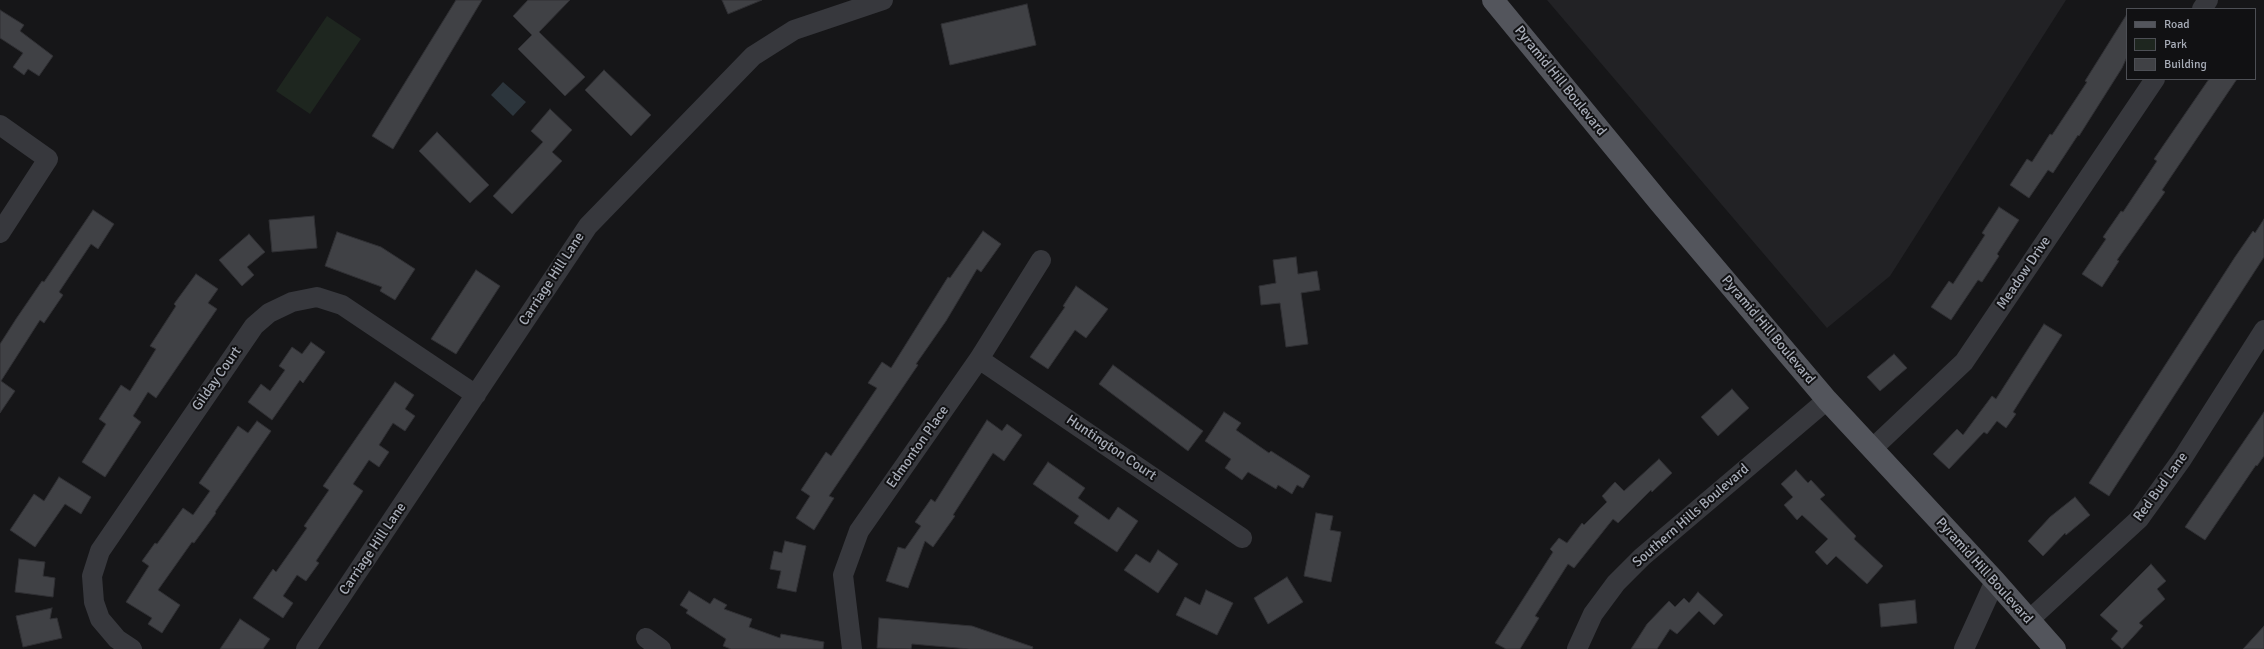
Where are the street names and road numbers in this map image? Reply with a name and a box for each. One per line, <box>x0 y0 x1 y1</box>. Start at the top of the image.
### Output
street label: Pyramid Hill Boulevard <box>1510 23 1610 139</box>
street label: Carriage Hill Lane <box>516 229 588 329</box>
street label: Meadow Drive <box>1993 233 2055 313</box>
street label: Pyramid Hill Boulevard <box>1718 272 1818 388</box>
street label: Gilday Court <box>189 344 245 414</box>
street label: Edmonton Place <box>883 403 953 491</box>
street label: Huntington Court <box>1063 412 1159 484</box>
street label: Red Bud Lane <box>2130 449 2192 525</box>
street label: Southern Hills Boulevard <box>1629 461 1753 571</box>
street label: Carriage Hill Lane <box>336 500 410 598</box>
street label: Pyramid Hill Boulevard <box>1932 515 2036 627</box>

